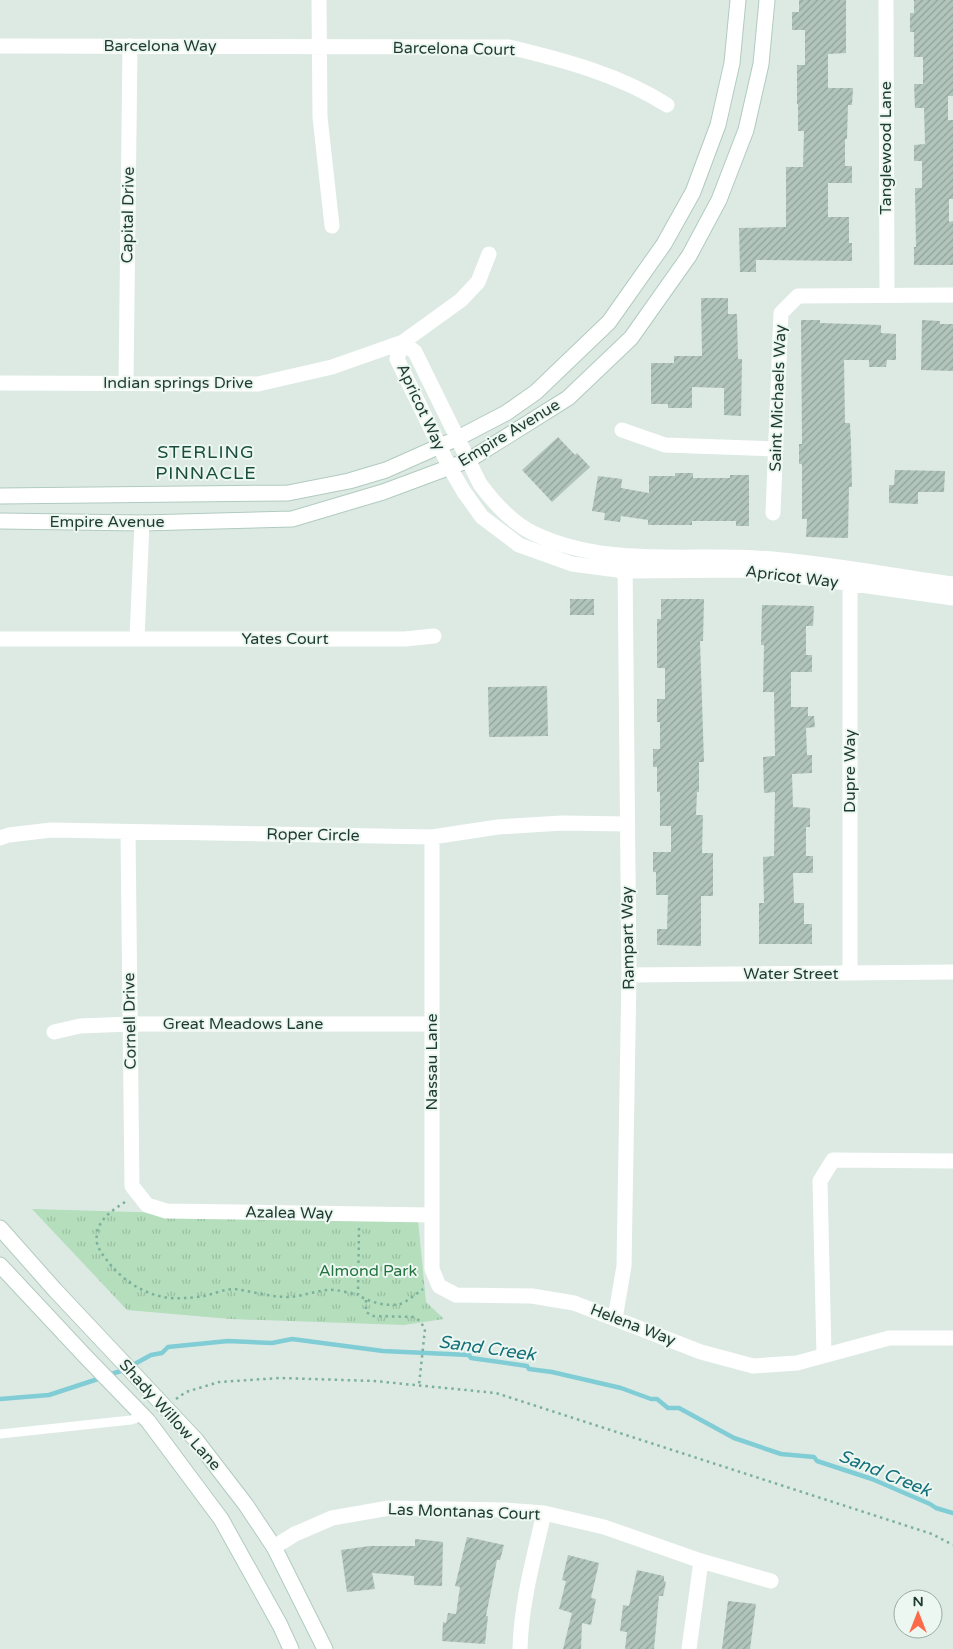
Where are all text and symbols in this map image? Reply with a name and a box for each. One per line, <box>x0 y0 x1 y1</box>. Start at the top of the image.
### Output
street label: Barcelona Way <box>103 36 217 56</box>
street label: Barcelona Court <box>392 38 516 60</box>
street label: Tanglewood Lane <box>876 81 896 215</box>
street label: Capital Drive <box>117 166 139 264</box>
street label: Saint Michaels Way <box>765 324 791 472</box>
street label: Apricot Way <box>392 360 450 454</box>
street label: Indian springs Drive <box>103 373 253 393</box>
street label: Empire Avenue <box>454 395 564 471</box>
district label: STERLING PINNACLE <box>155 441 257 484</box>
street label: Empire Avenue <box>49 512 165 532</box>
street label: Apricot Way <box>744 561 840 593</box>
street label: Yates Court <box>241 629 329 649</box>
street label: Dupre Way <box>840 729 860 813</box>
street label: Roper Circle <box>266 824 360 846</box>
street label: Rampart Way <box>617 886 639 990</box>
street label: Water Street <box>743 964 839 984</box>
street label: Cornell Drive <box>119 972 141 1070</box>
street label: Nassau Lane <box>422 1013 442 1111</box>
street label: Great Meadows Lane <box>163 1014 323 1034</box>
street label: Azalea Way <box>245 1202 334 1224</box>
park label: Almond Park <box>319 1261 417 1281</box>
street label: Helena Way <box>587 1300 679 1351</box>
water label: Sand Creek <box>437 1330 538 1366</box>
street label: Shady Willow Lane <box>115 1355 225 1475</box>
water label: Sand Creek <box>836 1445 935 1502</box>
street label: Las Montanas Court <box>387 1499 541 1525</box>
north arrow <box>893 1589 943 1639</box>
text: N <box>912 1593 924 1610</box>

